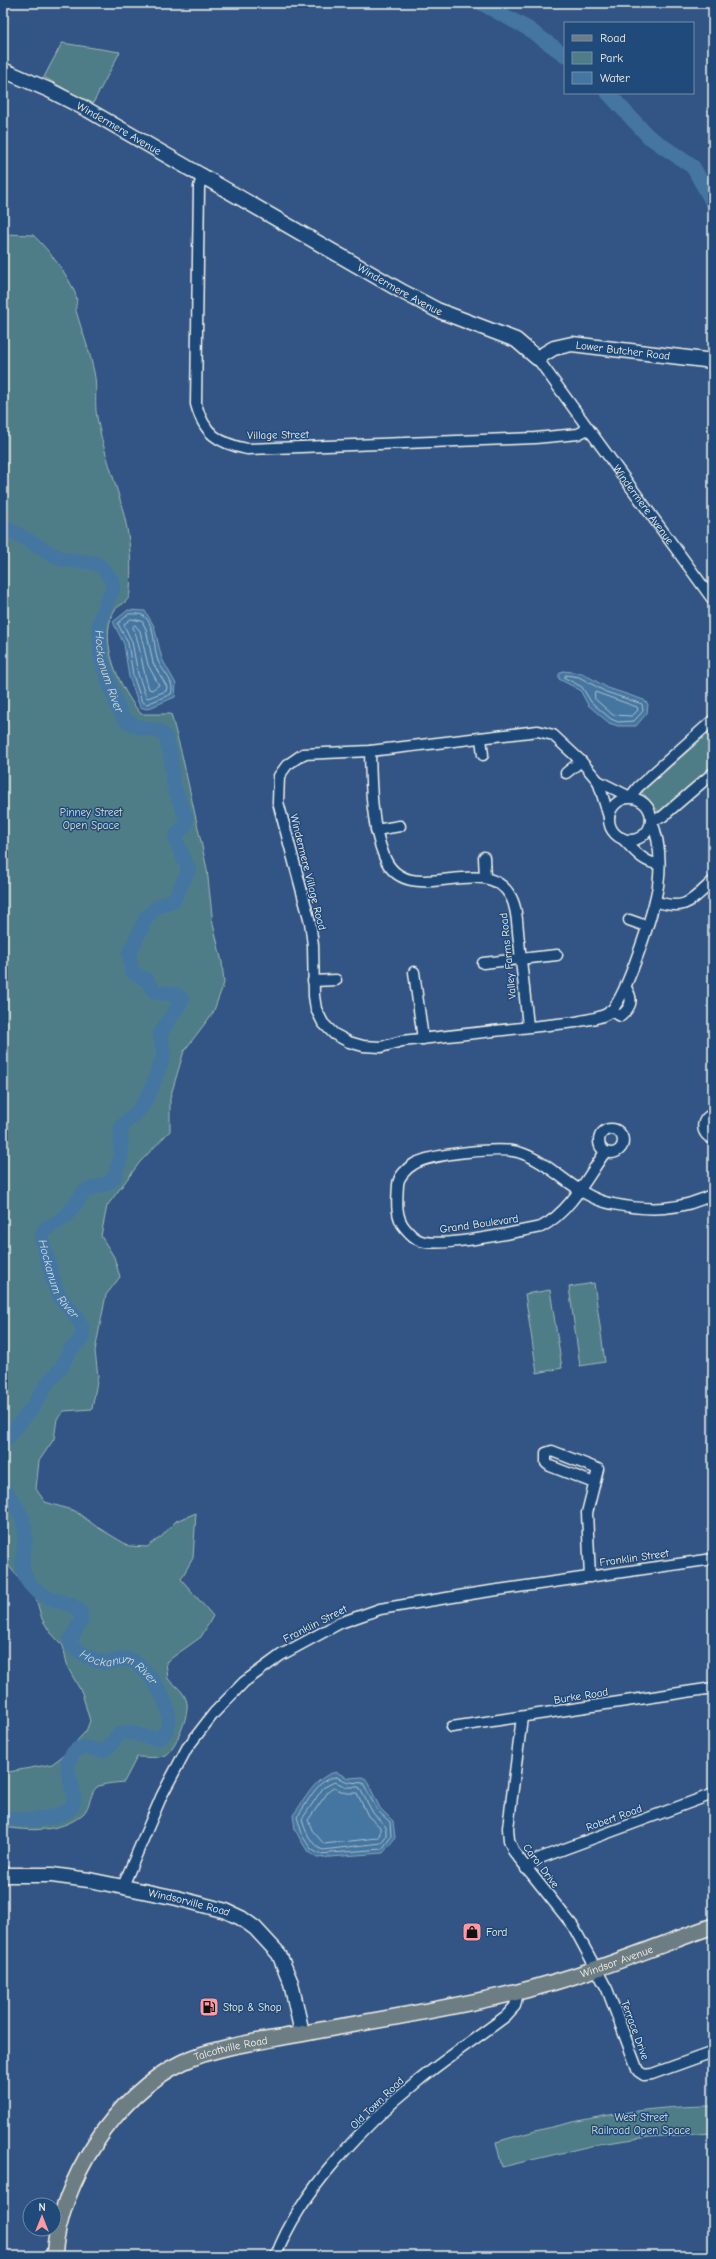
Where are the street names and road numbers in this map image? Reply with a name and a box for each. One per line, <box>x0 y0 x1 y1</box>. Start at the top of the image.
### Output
street label: Windermere Avenue <box>75 99 164 158</box>
street label: Windermere Avenue <box>355 261 445 318</box>
street label: Lower Butcher Road <box>575 338 671 362</box>
street label: Village Street <box>247 428 310 442</box>
street label: Windermere Avenue <box>610 462 677 547</box>
street label: Windermere Village Road <box>287 812 329 932</box>
street label: Valley Farms Road <box>497 912 519 1000</box>
street label: Grand Boulevard <box>439 1212 519 1236</box>
street label: Franklin Street <box>599 1547 670 1569</box>
street label: Franklin Street <box>281 1602 350 1646</box>
street label: Burke Road <box>553 1685 609 1707</box>
street label: Robert Road <box>584 1802 644 1834</box>
street label: Carol Drive <box>520 1841 562 1891</box>
street label: Windsorville Road <box>147 1886 233 1919</box>
street label: Windsor Avenue <box>578 1942 655 1980</box>
street label: Terrace Drive <box>618 1998 652 2062</box>
street label: Talcottville Road <box>192 2033 269 2063</box>
street label: Old Town Road <box>347 2074 407 2132</box>

